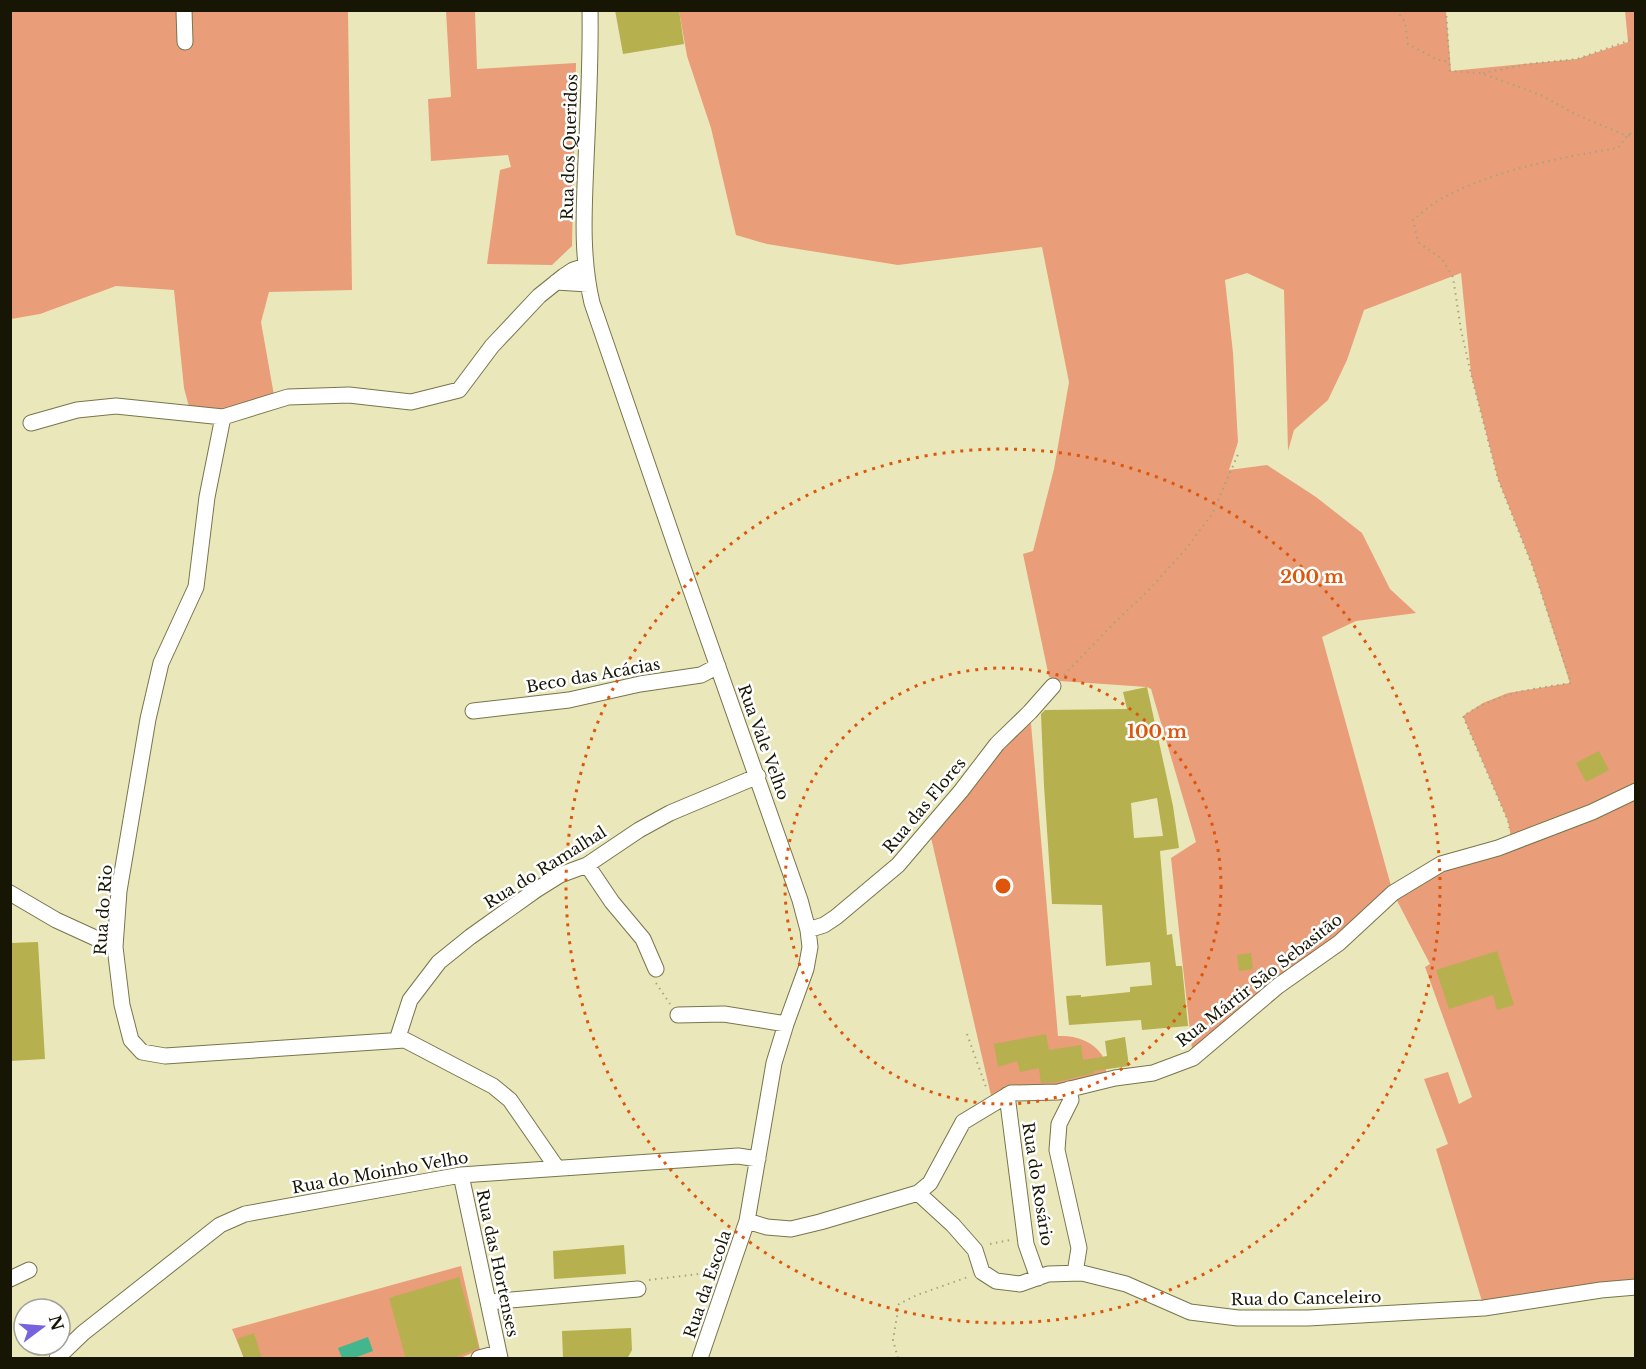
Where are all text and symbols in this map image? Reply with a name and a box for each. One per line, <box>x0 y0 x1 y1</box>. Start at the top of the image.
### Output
street label: Rua dos Queridos <box>556 73 582 221</box>
text: 200 m <box>1280 566 1344 588</box>
street label: Beco das Acácias <box>524 653 662 697</box>
street label: Rua Vale Velho <box>734 682 794 802</box>
text: 100 m <box>1127 721 1187 743</box>
street label: Rua das Flores <box>878 753 970 857</box>
street label: Rua do Ramalhal <box>480 821 610 913</box>
street label: Rua do Rio <box>90 864 116 956</box>
centre of rings <box>993 876 1013 896</box>
street label: Rua Mártir São Sebasitão <box>1172 909 1346 1051</box>
street label: Rua do Rosário <box>1018 1121 1058 1247</box>
street label: Rua do Moinho Velho <box>290 1147 470 1197</box>
street label: Rua das Hortenses <box>473 1187 523 1339</box>
street label: Rua da Escola <box>679 1227 735 1341</box>
street label: Rua do Canceleiro <box>1230 1287 1382 1309</box>
north arrow <box>12 1297 72 1357</box>
text: N <box>45 1313 68 1333</box>

